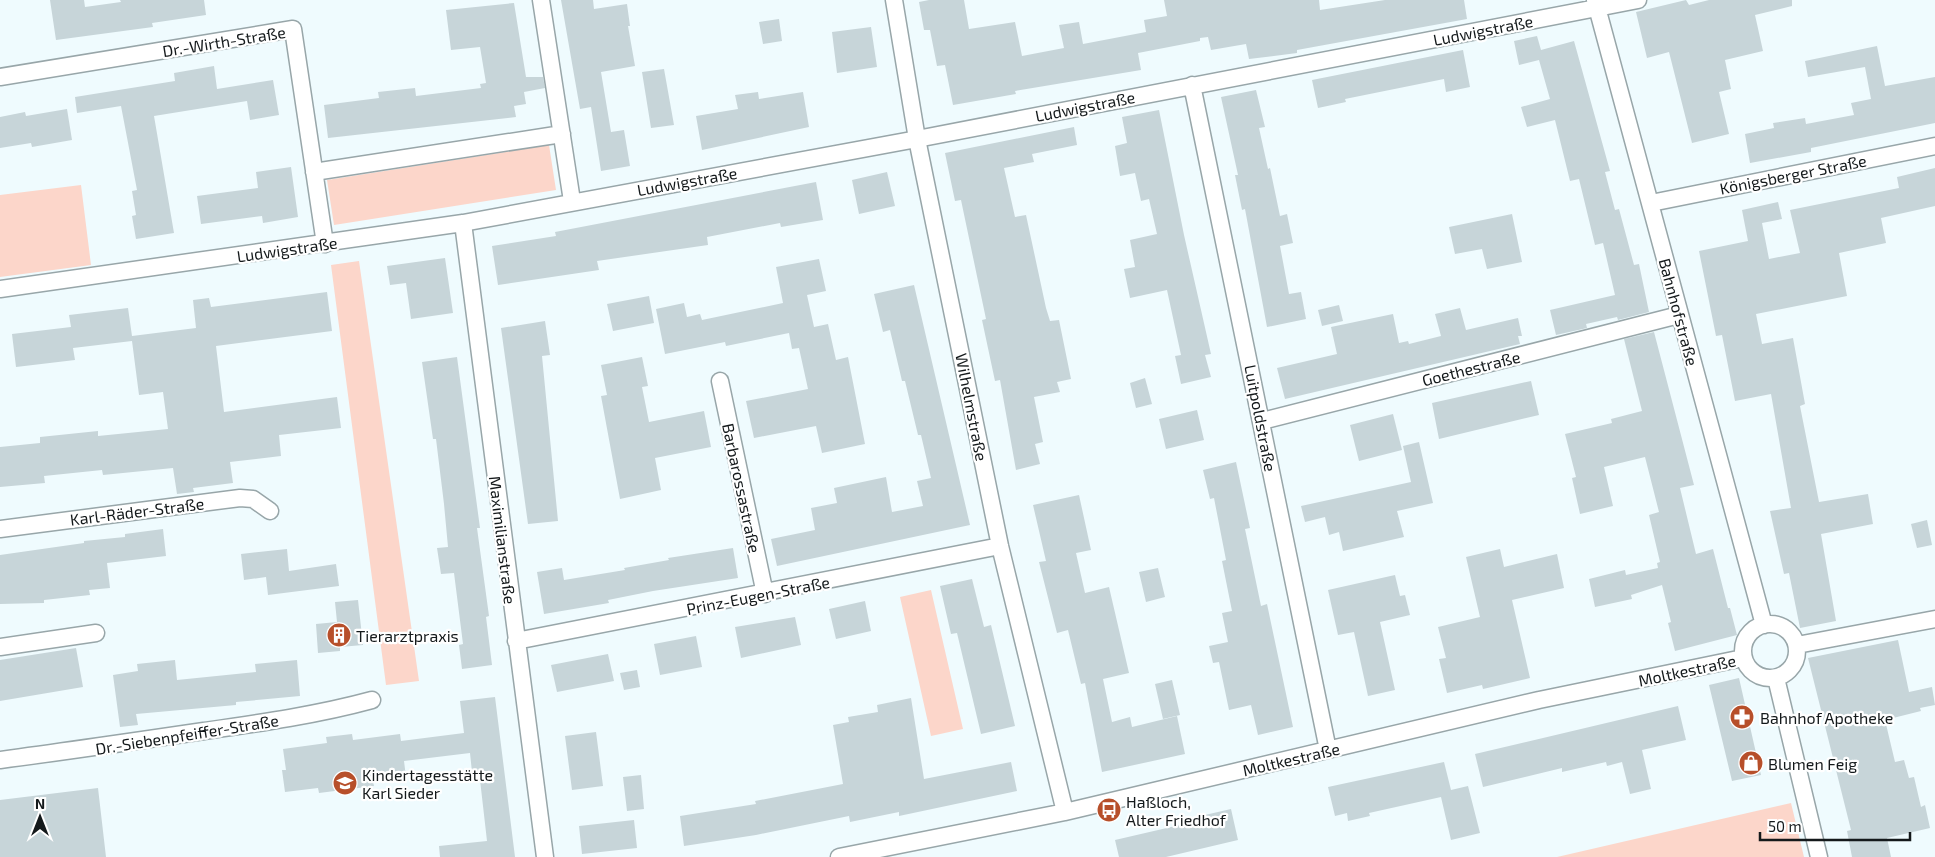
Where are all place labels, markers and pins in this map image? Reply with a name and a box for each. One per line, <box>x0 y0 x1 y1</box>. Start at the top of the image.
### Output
building icon: Tierarztpraxis <box>326 622 352 648</box>
place label: Tierarztpraxis <box>356 626 459 645</box>
pharmacy icon: Bahnhof Apotheke <box>1729 704 1755 730</box>
place label: Bahnhof Apotheke <box>1760 708 1893 727</box>
shop icon: Blumen Feig <box>1738 750 1764 776</box>
place label: Blumen Feig <box>1768 754 1857 773</box>
place label: Kindertagesstätte Karl Sieder <box>362 765 493 802</box>
school or university icon: Kindertagesstätte Karl Sieder <box>332 770 358 796</box>
place label: Haßloch, Alter Friedhof <box>1126 792 1227 829</box>
bus stop icon: Haßloch, Alter Friedhof <box>1096 797 1122 823</box>

